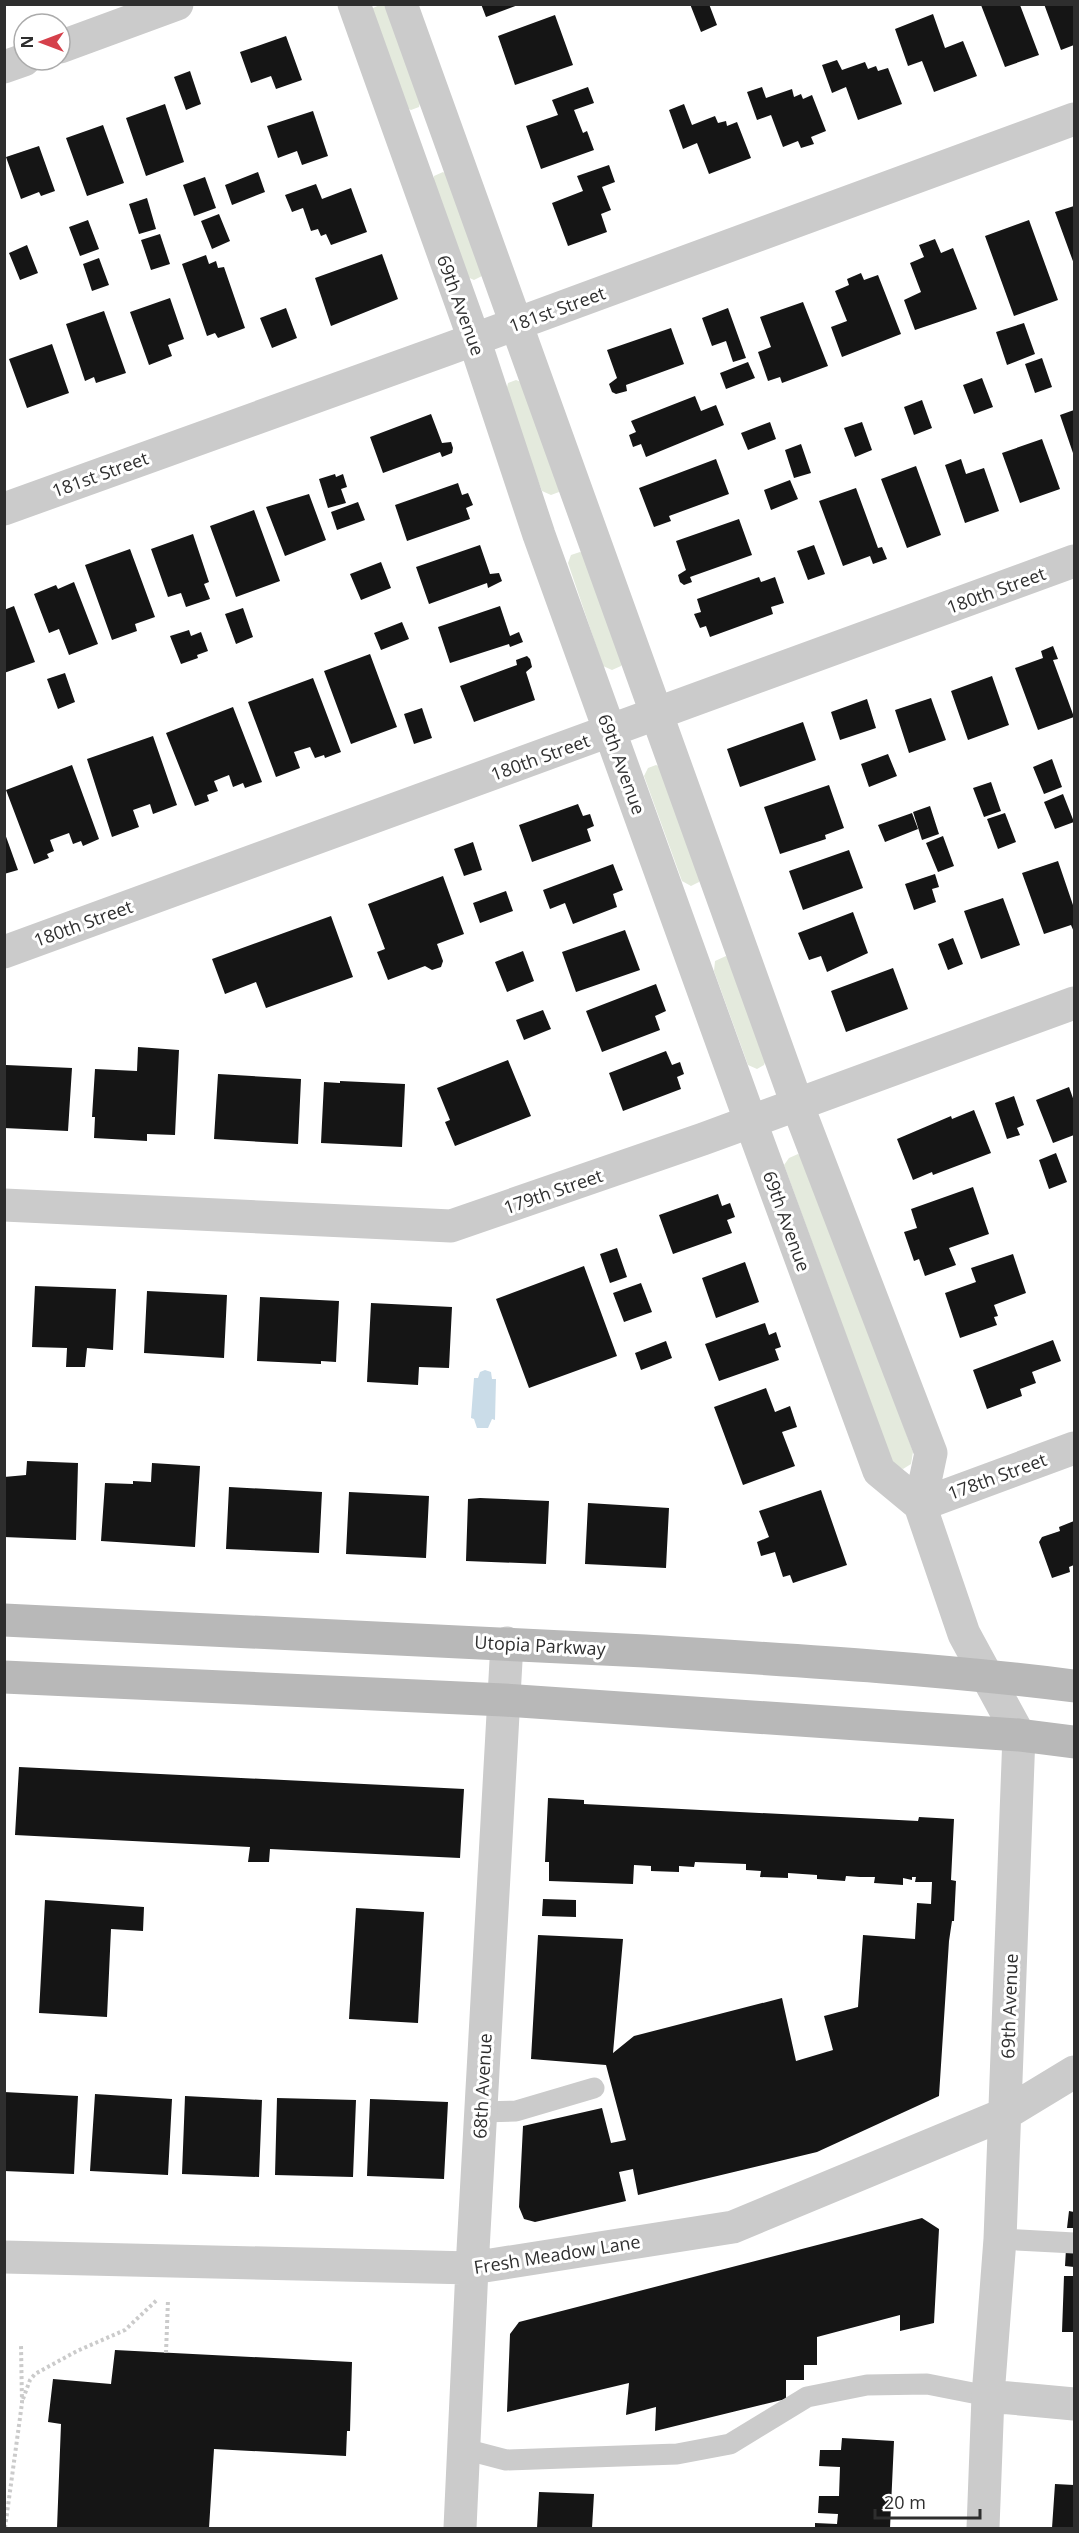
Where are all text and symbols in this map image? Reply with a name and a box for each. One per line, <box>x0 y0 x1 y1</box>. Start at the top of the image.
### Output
north arrow <box>12 12 72 72</box>
text: N <box>16 35 38 49</box>
street label: 69th Avenue <box>432 251 490 359</box>
street label: 181st Street <box>506 280 608 338</box>
street label: 181st Street <box>49 445 151 503</box>
street label: 180th Street <box>943 561 1049 619</box>
street label: 69th Avenue <box>593 710 651 818</box>
street label: 180th Street <box>487 728 593 786</box>
street label: 180th Street <box>30 894 136 952</box>
street label: 179th Street <box>500 1163 606 1219</box>
street label: 69th Avenue <box>758 1167 816 1275</box>
street label: 178th Street <box>944 1447 1050 1505</box>
street label: Utopia Parkway <box>474 1630 607 1660</box>
street label: 69th Avenue <box>995 1953 1023 2059</box>
street label: 68th Avenue <box>467 2033 497 2139</box>
street label: Fresh Meadow Lane <box>472 2229 642 2279</box>
scale bar <box>875 2482 980 2520</box>
text: 20 m <box>884 2490 926 2514</box>

